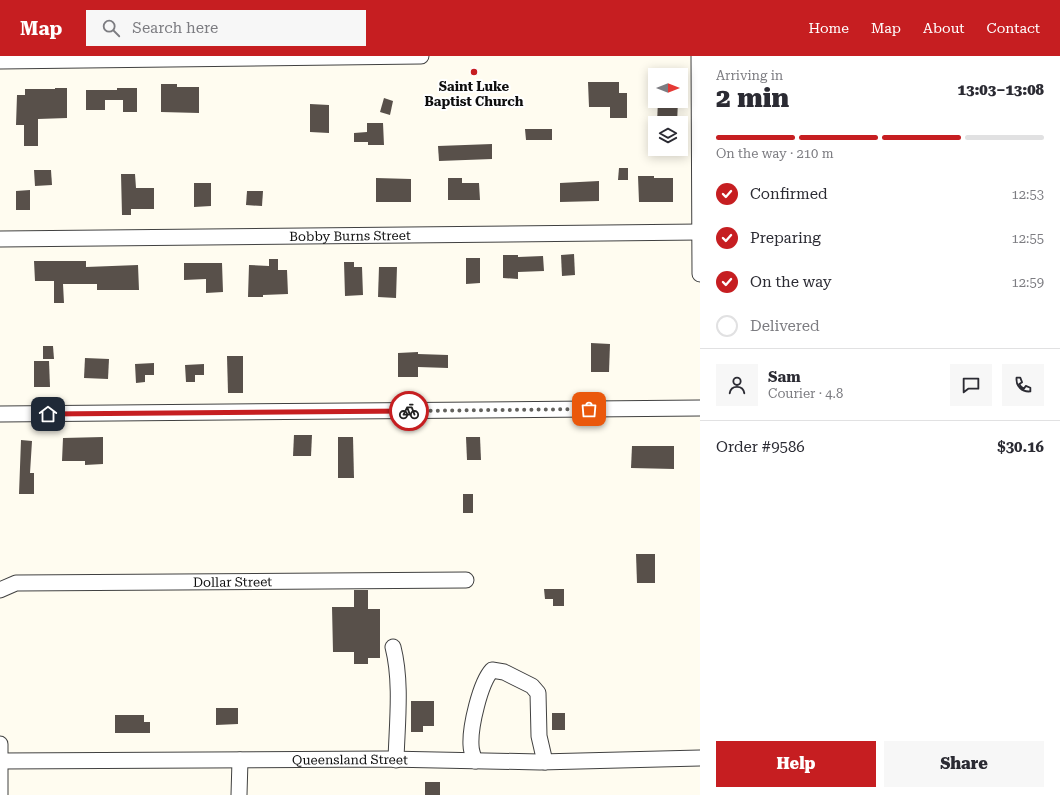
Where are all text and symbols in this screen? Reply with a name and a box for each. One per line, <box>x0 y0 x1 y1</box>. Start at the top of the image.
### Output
search box <box>86 10 366 46</box>
text: Map <box>20 17 62 40</box>
icon: search <box>100 17 122 39</box>
text: Search here <box>132 19 218 37</box>
text: Home <box>808 20 849 36</box>
text: Map <box>871 20 901 36</box>
text: About <box>923 20 965 36</box>
text: Contact <box>987 20 1040 36</box>
marker: Saint Luke Baptist Church <box>469 67 479 77</box>
north arrow <box>648 68 688 108</box>
map controls <box>648 68 688 156</box>
text: Arriving in <box>716 68 783 83</box>
place label: Saint Luke Baptist Church <box>425 79 524 109</box>
text: 13:03–13:08 <box>958 81 1044 99</box>
text: 2 min <box>716 83 789 113</box>
button: layers <box>648 116 688 156</box>
text: On the way · 210 m <box>716 146 833 161</box>
icon: check <box>716 183 738 205</box>
text: Confirmed <box>750 185 828 203</box>
text: 12:53 <box>1012 187 1044 202</box>
street label: Bobby Burns Street <box>289 227 411 244</box>
icon: check <box>716 227 738 249</box>
text: Preparing <box>750 229 821 247</box>
text: 12:55 <box>1012 231 1044 246</box>
icon: check <box>716 271 738 293</box>
text: On the way <box>750 273 832 291</box>
text: 12:59 <box>1012 275 1044 290</box>
text: Delivered <box>750 317 820 335</box>
button: person <box>716 364 758 406</box>
button: chat <box>950 364 992 406</box>
button: phone <box>1002 364 1044 406</box>
text: Sam <box>768 368 801 386</box>
text: Courier · 4.8 <box>768 386 843 401</box>
courier <box>389 391 429 431</box>
pin <box>572 392 606 426</box>
pin <box>31 397 65 431</box>
icon: bag <box>578 398 600 420</box>
icon: bike <box>398 400 420 422</box>
icon: home <box>37 403 59 425</box>
text: Order #9586 <box>716 438 805 456</box>
text: $30.16 <box>997 438 1044 456</box>
street label: Dollar Street <box>193 574 272 589</box>
button: Help <box>716 741 876 787</box>
button: Share <box>884 741 1044 787</box>
street label: Queensland Street <box>292 751 408 767</box>

